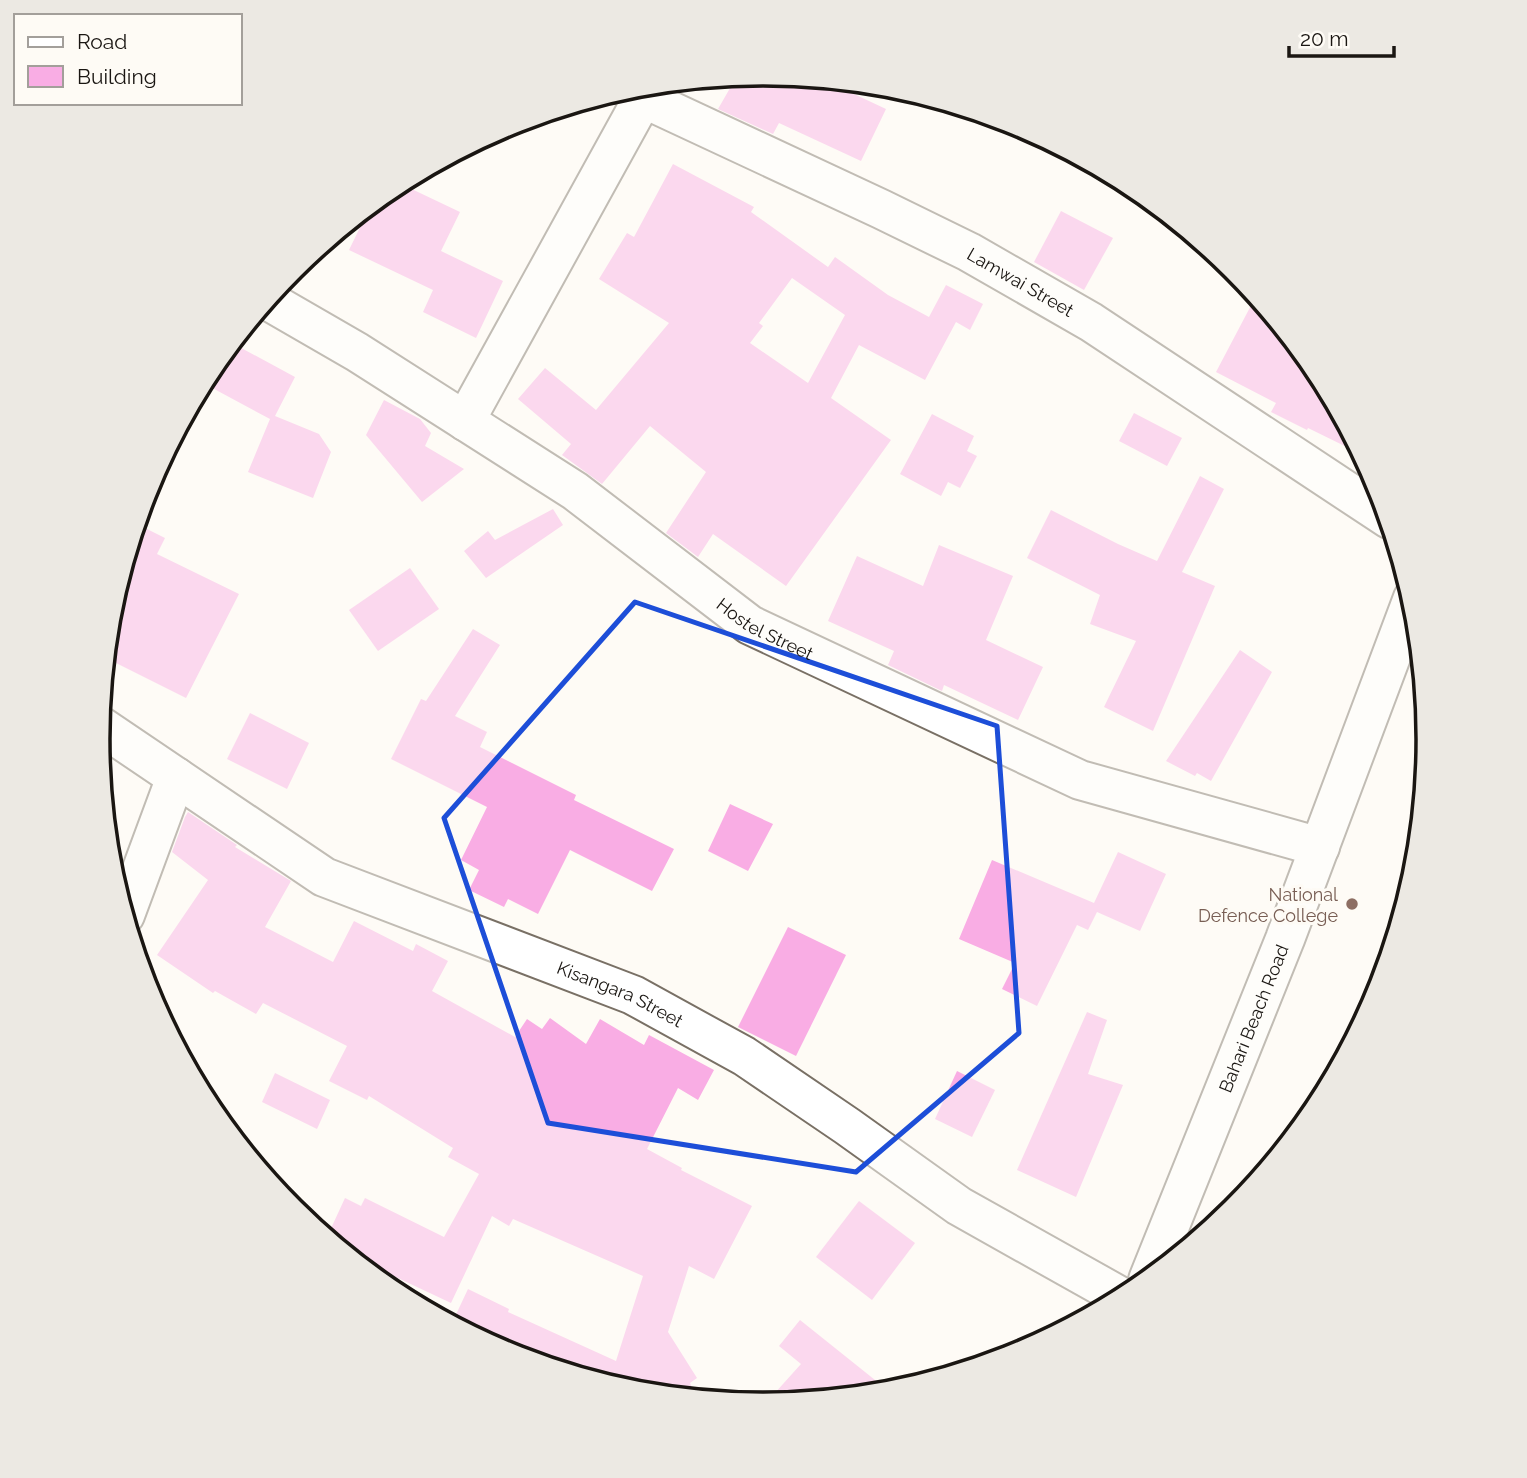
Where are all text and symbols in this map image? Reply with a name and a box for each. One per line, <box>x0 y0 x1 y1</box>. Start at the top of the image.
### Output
legend <box>14 14 242 105</box>
scale bar <box>1289 14 1394 58</box>
text: 20 m <box>1300 26 1348 51</box>
text: Road <box>77 29 127 54</box>
text: Building <box>77 64 157 89</box>
street label: Lamwai Street <box>964 243 1078 320</box>
street label: Hostel Street <box>713 593 817 664</box>
place label: National Defence College <box>1198 884 1338 926</box>
marker: National Defence College <box>1344 896 1360 912</box>
street label: Bahari Beach Road <box>1214 941 1292 1095</box>
street label: Kisangara Street <box>554 957 687 1031</box>

